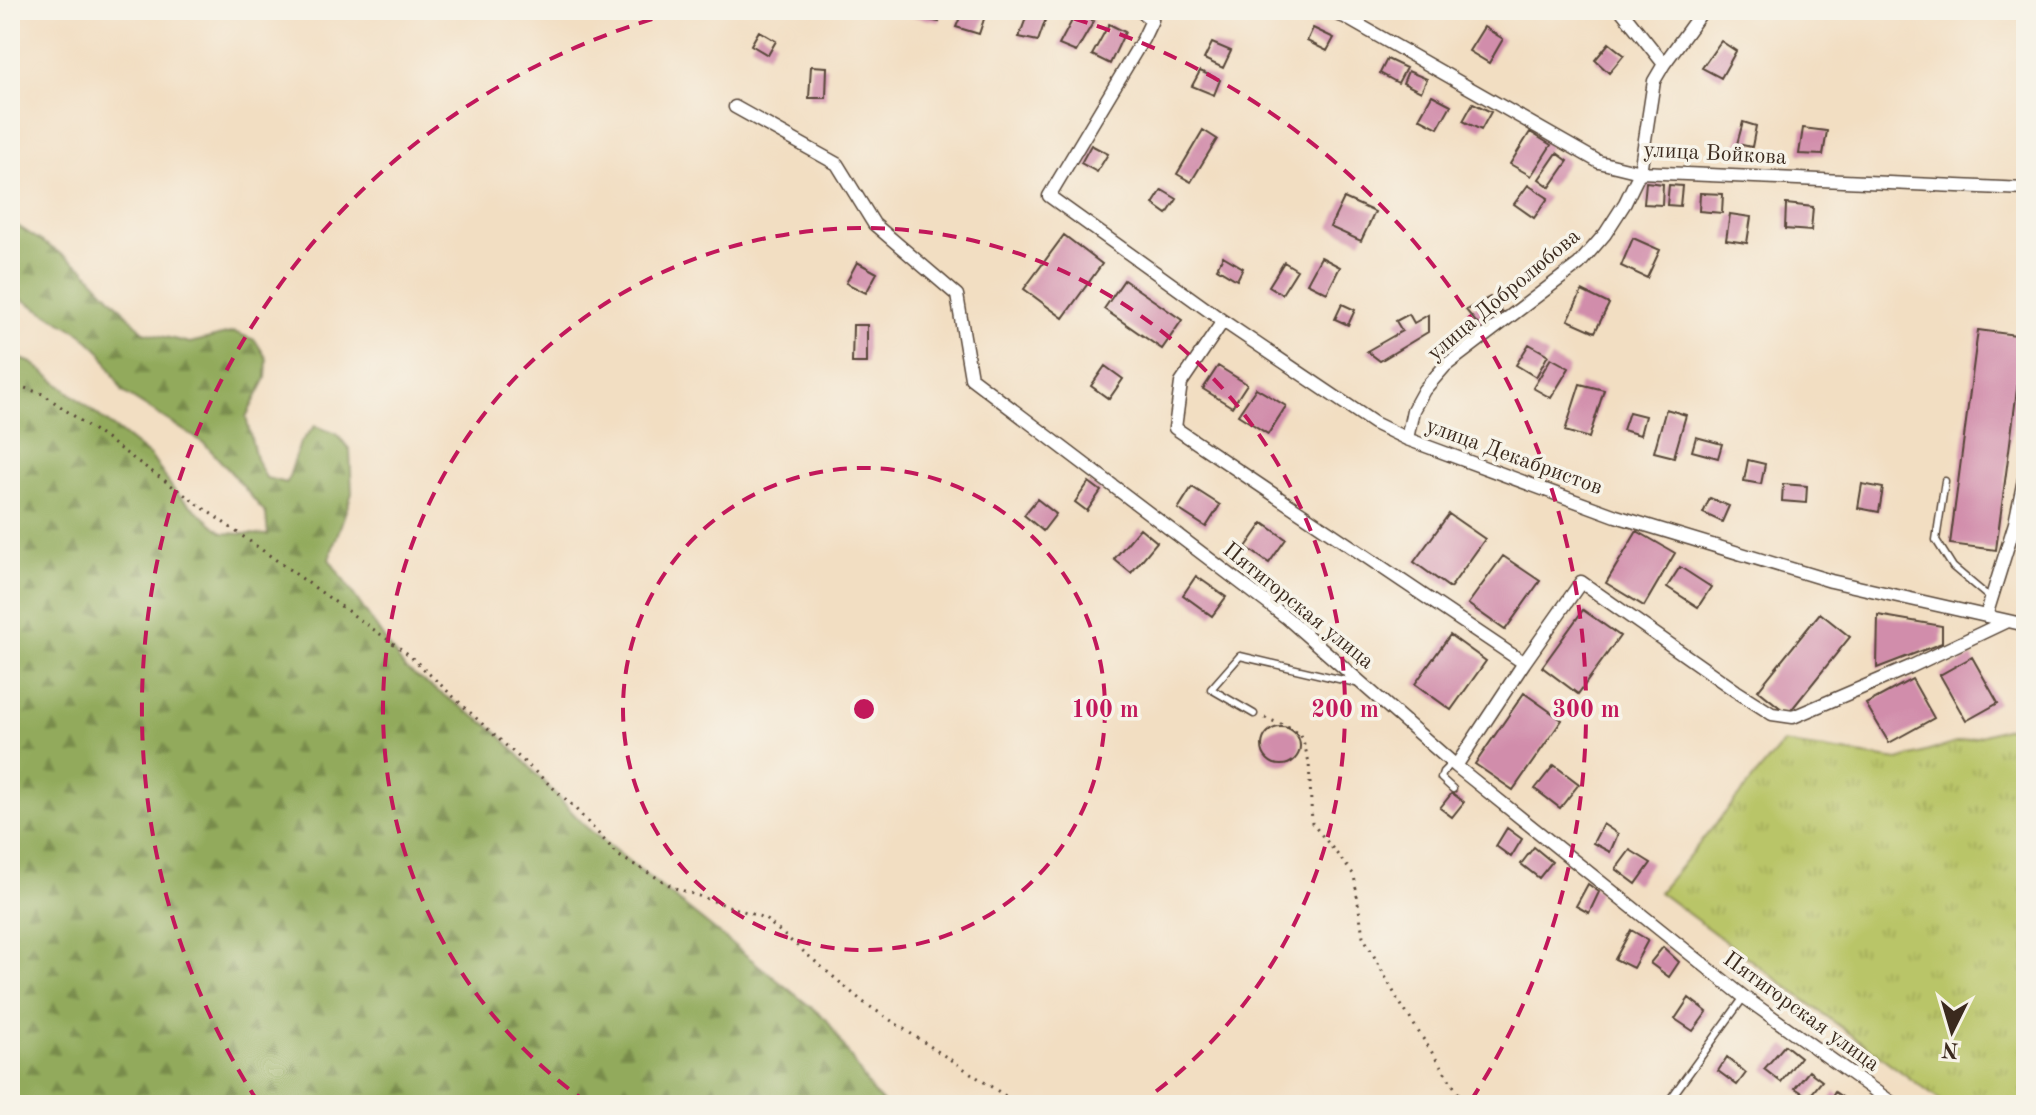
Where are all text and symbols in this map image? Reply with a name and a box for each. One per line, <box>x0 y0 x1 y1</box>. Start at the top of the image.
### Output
street label: улица Войкова <box>1643 139 1787 169</box>
street label: улица Добролюбова <box>1423 225 1585 365</box>
street label: улица Декабристов <box>1423 415 1605 499</box>
street label: Пятигорская улица <box>1218 539 1378 674</box>
centre of rings <box>850 695 878 723</box>
text: 100 m <box>1071 699 1139 723</box>
text: 200 m <box>1311 699 1379 723</box>
text: 300 m <box>1552 699 1620 723</box>
street label: Пятигорская улица <box>1719 948 1883 1076</box>
north arrow <box>1912 991 1992 1071</box>
text: N <box>1941 1037 1960 1061</box>

